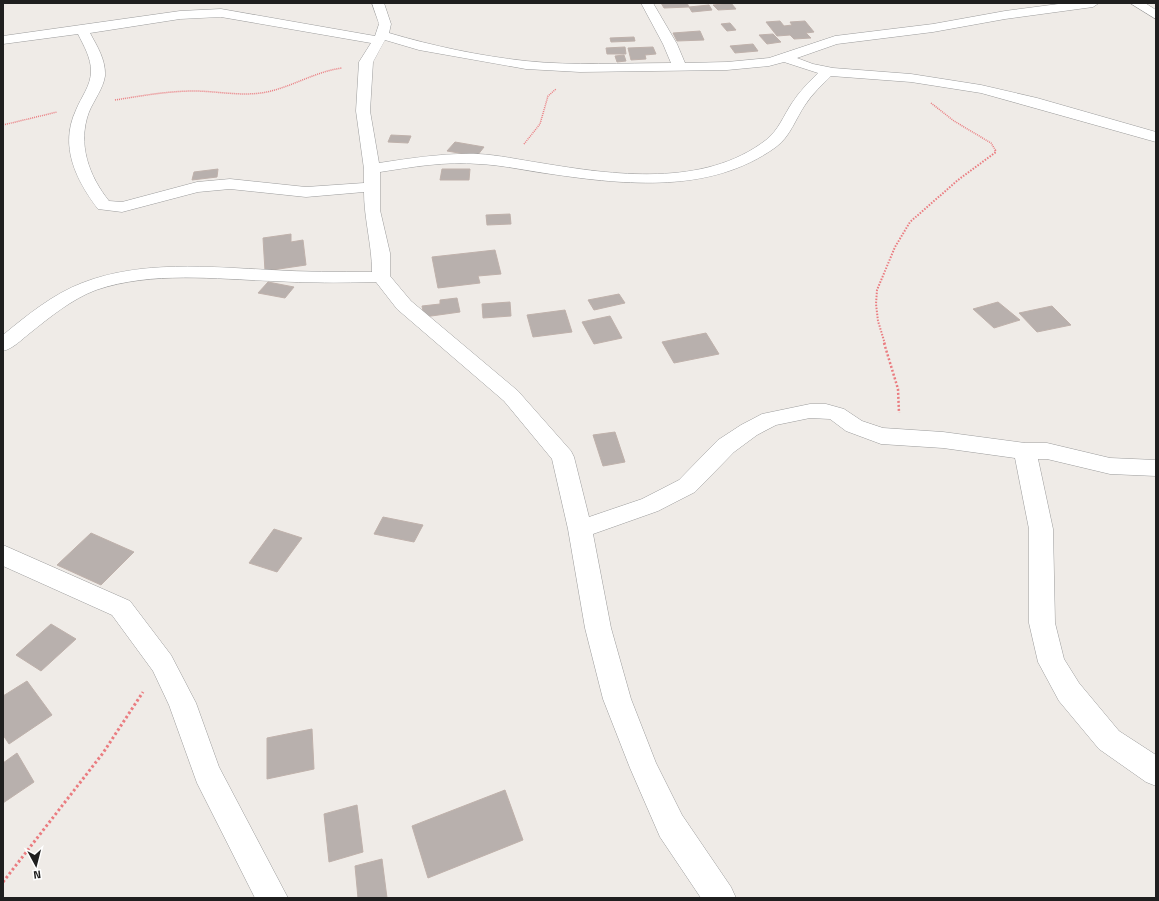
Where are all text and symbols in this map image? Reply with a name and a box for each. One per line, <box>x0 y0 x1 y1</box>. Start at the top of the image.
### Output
north arrow <box>16 845 56 885</box>
text: N <box>32 867 42 883</box>

